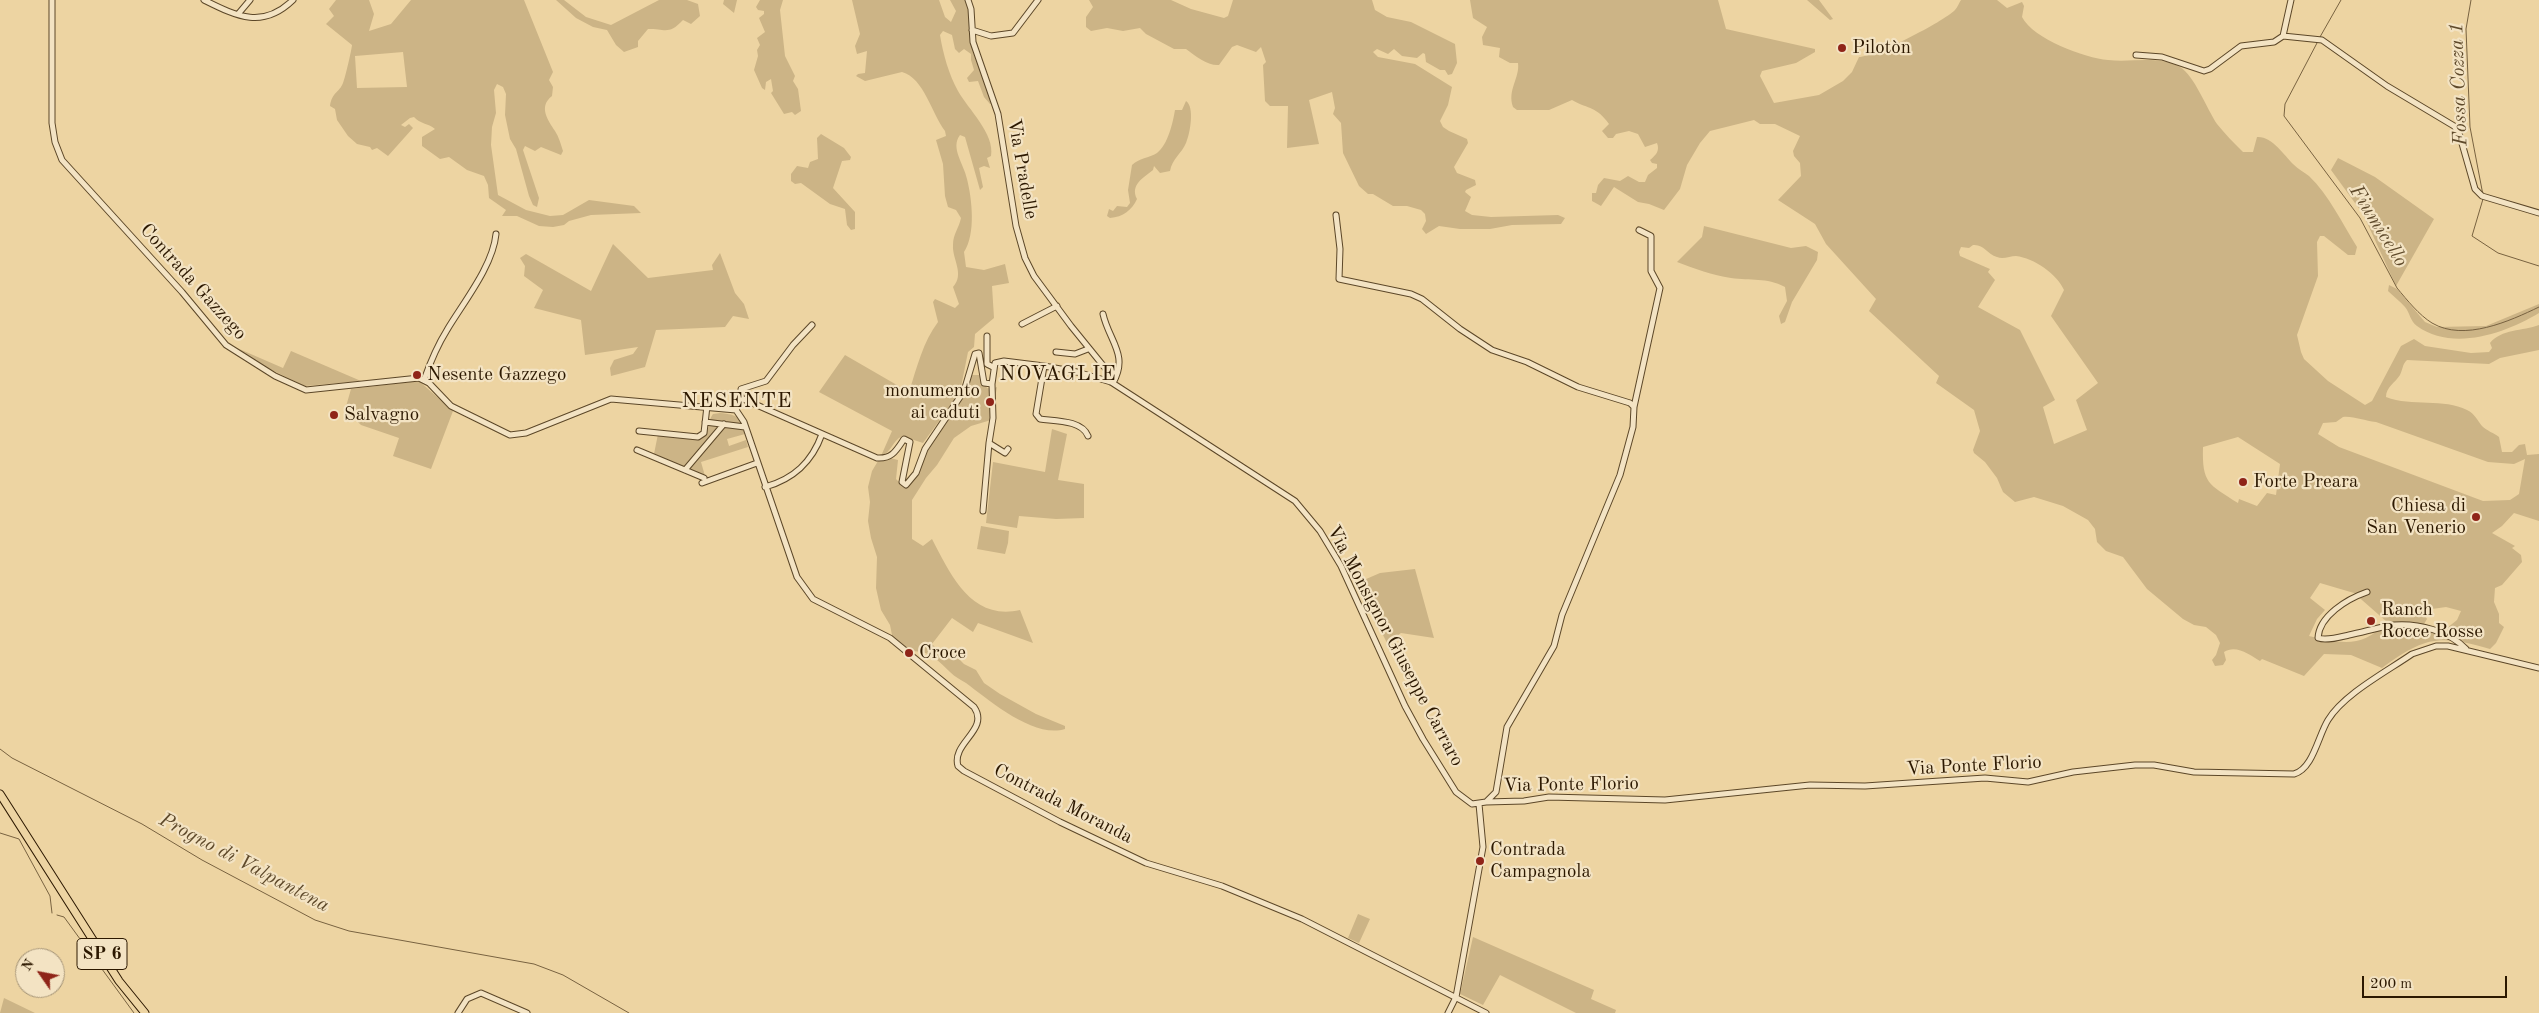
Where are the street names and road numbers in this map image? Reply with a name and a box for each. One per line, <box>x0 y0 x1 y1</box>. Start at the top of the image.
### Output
street label: Via Pradelle <box>1002 117 1042 221</box>
street label: Contrada Gazzego <box>135 219 251 345</box>
street label: Via Monsignor Giuseppe Carraro <box>1322 522 1468 770</box>
street label: Via Ponte Florio <box>1906 751 2042 781</box>
street label: Contrada Moranda <box>990 759 1136 849</box>
street label: Via Ponte Florio <box>1503 772 1639 798</box>
road number: SP 6 <box>77 939 127 970</box>

